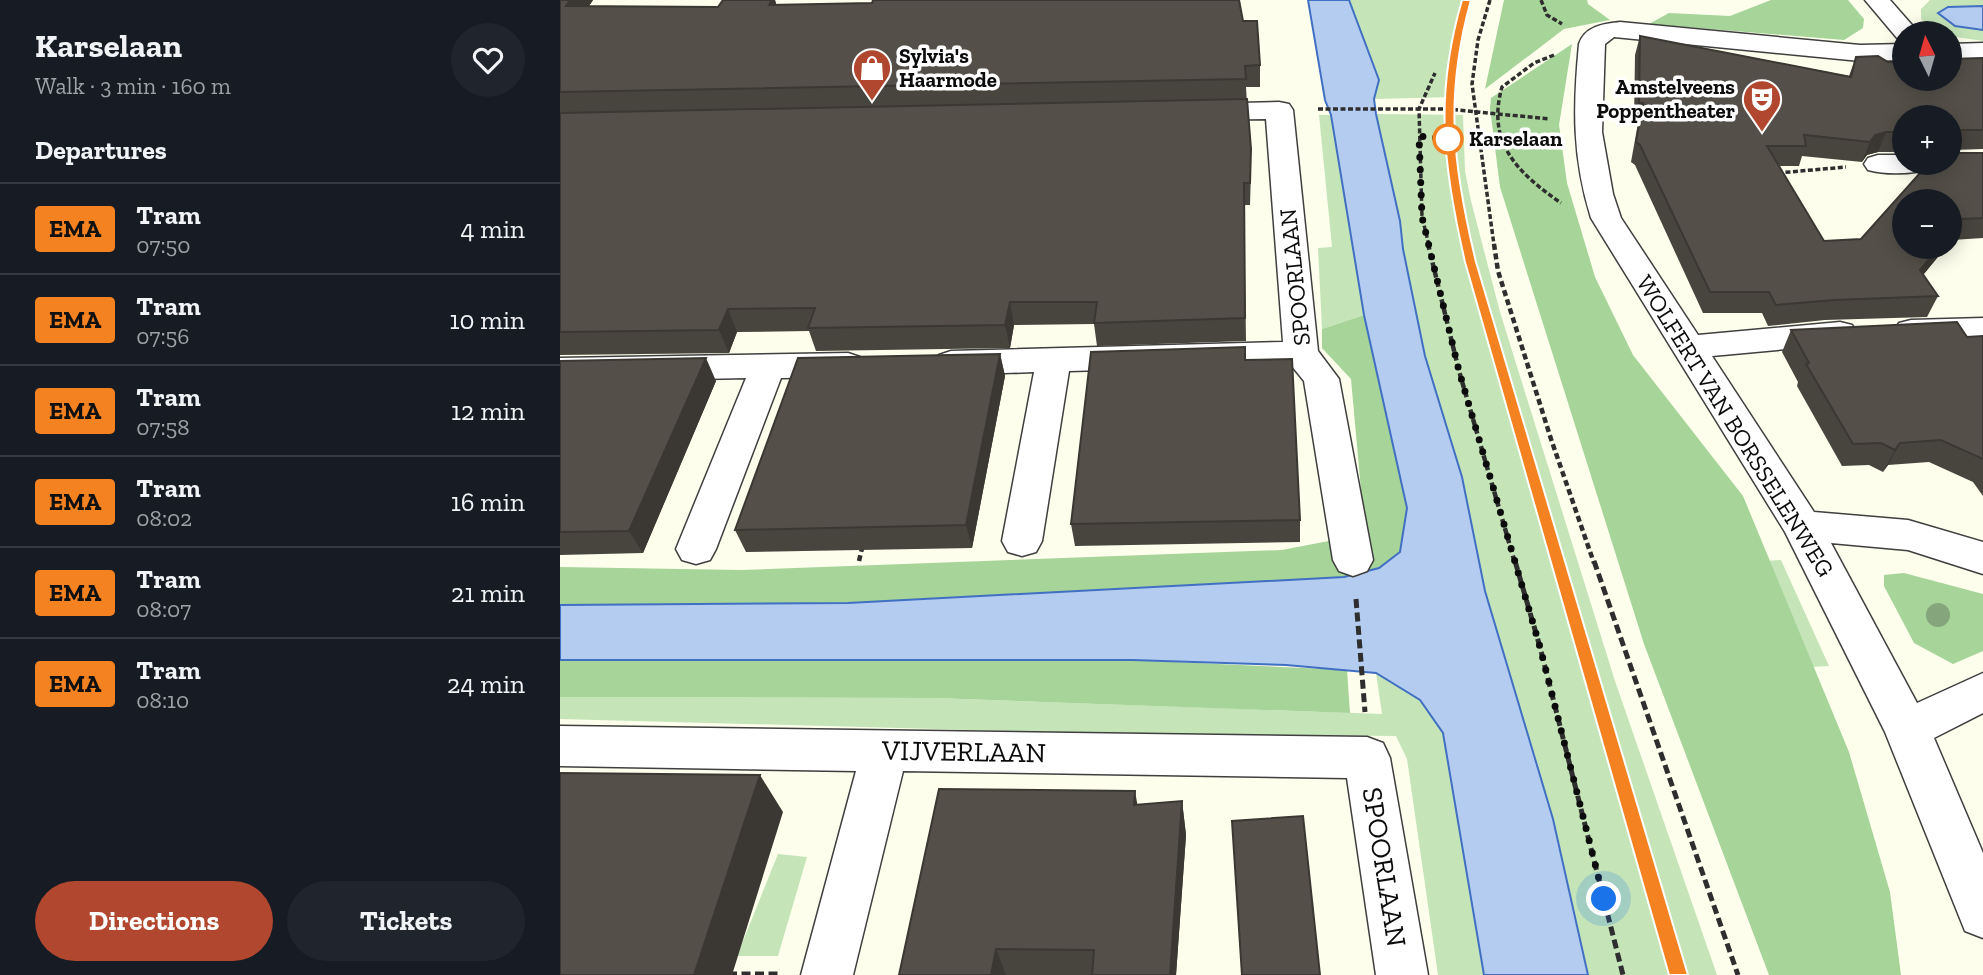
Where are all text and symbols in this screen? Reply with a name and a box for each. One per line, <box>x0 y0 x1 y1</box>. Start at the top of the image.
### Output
north arrow <box>1892 21 1962 91</box>
map controls <box>1892 21 1962 259</box>
button: heart <box>451 23 525 97</box>
text: Karselaan <box>35 26 182 65</box>
place label: Sylvia's Haarmode <box>899 43 997 92</box>
shop icon: Sylvia's Haarmode <box>851 47 893 102</box>
text: Walk · 3 min · 160 m <box>35 72 231 100</box>
place label: Amstelveens Poppentheater <box>1596 74 1735 123</box>
theatre icon: Amstelveens Poppentheater <box>1741 78 1783 133</box>
button: + <box>1892 105 1962 175</box>
marker: Karselaan <box>1433 124 1463 154</box>
place label: Karselaan <box>1469 126 1563 151</box>
text: Departures <box>35 134 167 166</box>
button: − <box>1892 189 1962 259</box>
text: Tram <box>136 199 201 231</box>
street label: SPOORLAAN <box>1273 207 1316 347</box>
text: 4 min <box>460 213 525 245</box>
text: EMA <box>49 214 101 243</box>
text: 07:50 <box>136 231 191 259</box>
street label: WOLFERT VAN BORSSELENWEG <box>1630 270 1841 582</box>
text: Tram <box>136 290 201 322</box>
text: 10 min <box>449 304 525 336</box>
text: EMA <box>49 305 101 334</box>
text: 07:56 <box>136 322 190 350</box>
text: Tram <box>136 381 201 413</box>
text: 12 min <box>451 395 525 427</box>
text: EMA <box>49 396 101 425</box>
text: 07:58 <box>136 413 190 441</box>
text: Tram <box>136 472 201 504</box>
text: 16 min <box>451 486 525 518</box>
text: EMA <box>49 487 101 516</box>
text: 08:02 <box>136 504 192 532</box>
text: Tram <box>136 563 201 595</box>
text: 21 min <box>451 577 525 609</box>
text: EMA <box>49 578 101 607</box>
text: 08:07 <box>136 595 191 623</box>
text: Tram <box>136 654 201 686</box>
text: 24 min <box>447 668 525 700</box>
text: EMA <box>49 669 101 698</box>
text: 08:10 <box>136 686 189 714</box>
street label: VIJVERLAAN <box>881 734 1046 769</box>
street label: SPOORLAAN <box>1356 785 1413 949</box>
button: Directions <box>35 881 273 961</box>
button: Tickets <box>287 881 525 961</box>
your location <box>1586 881 1621 916</box>

